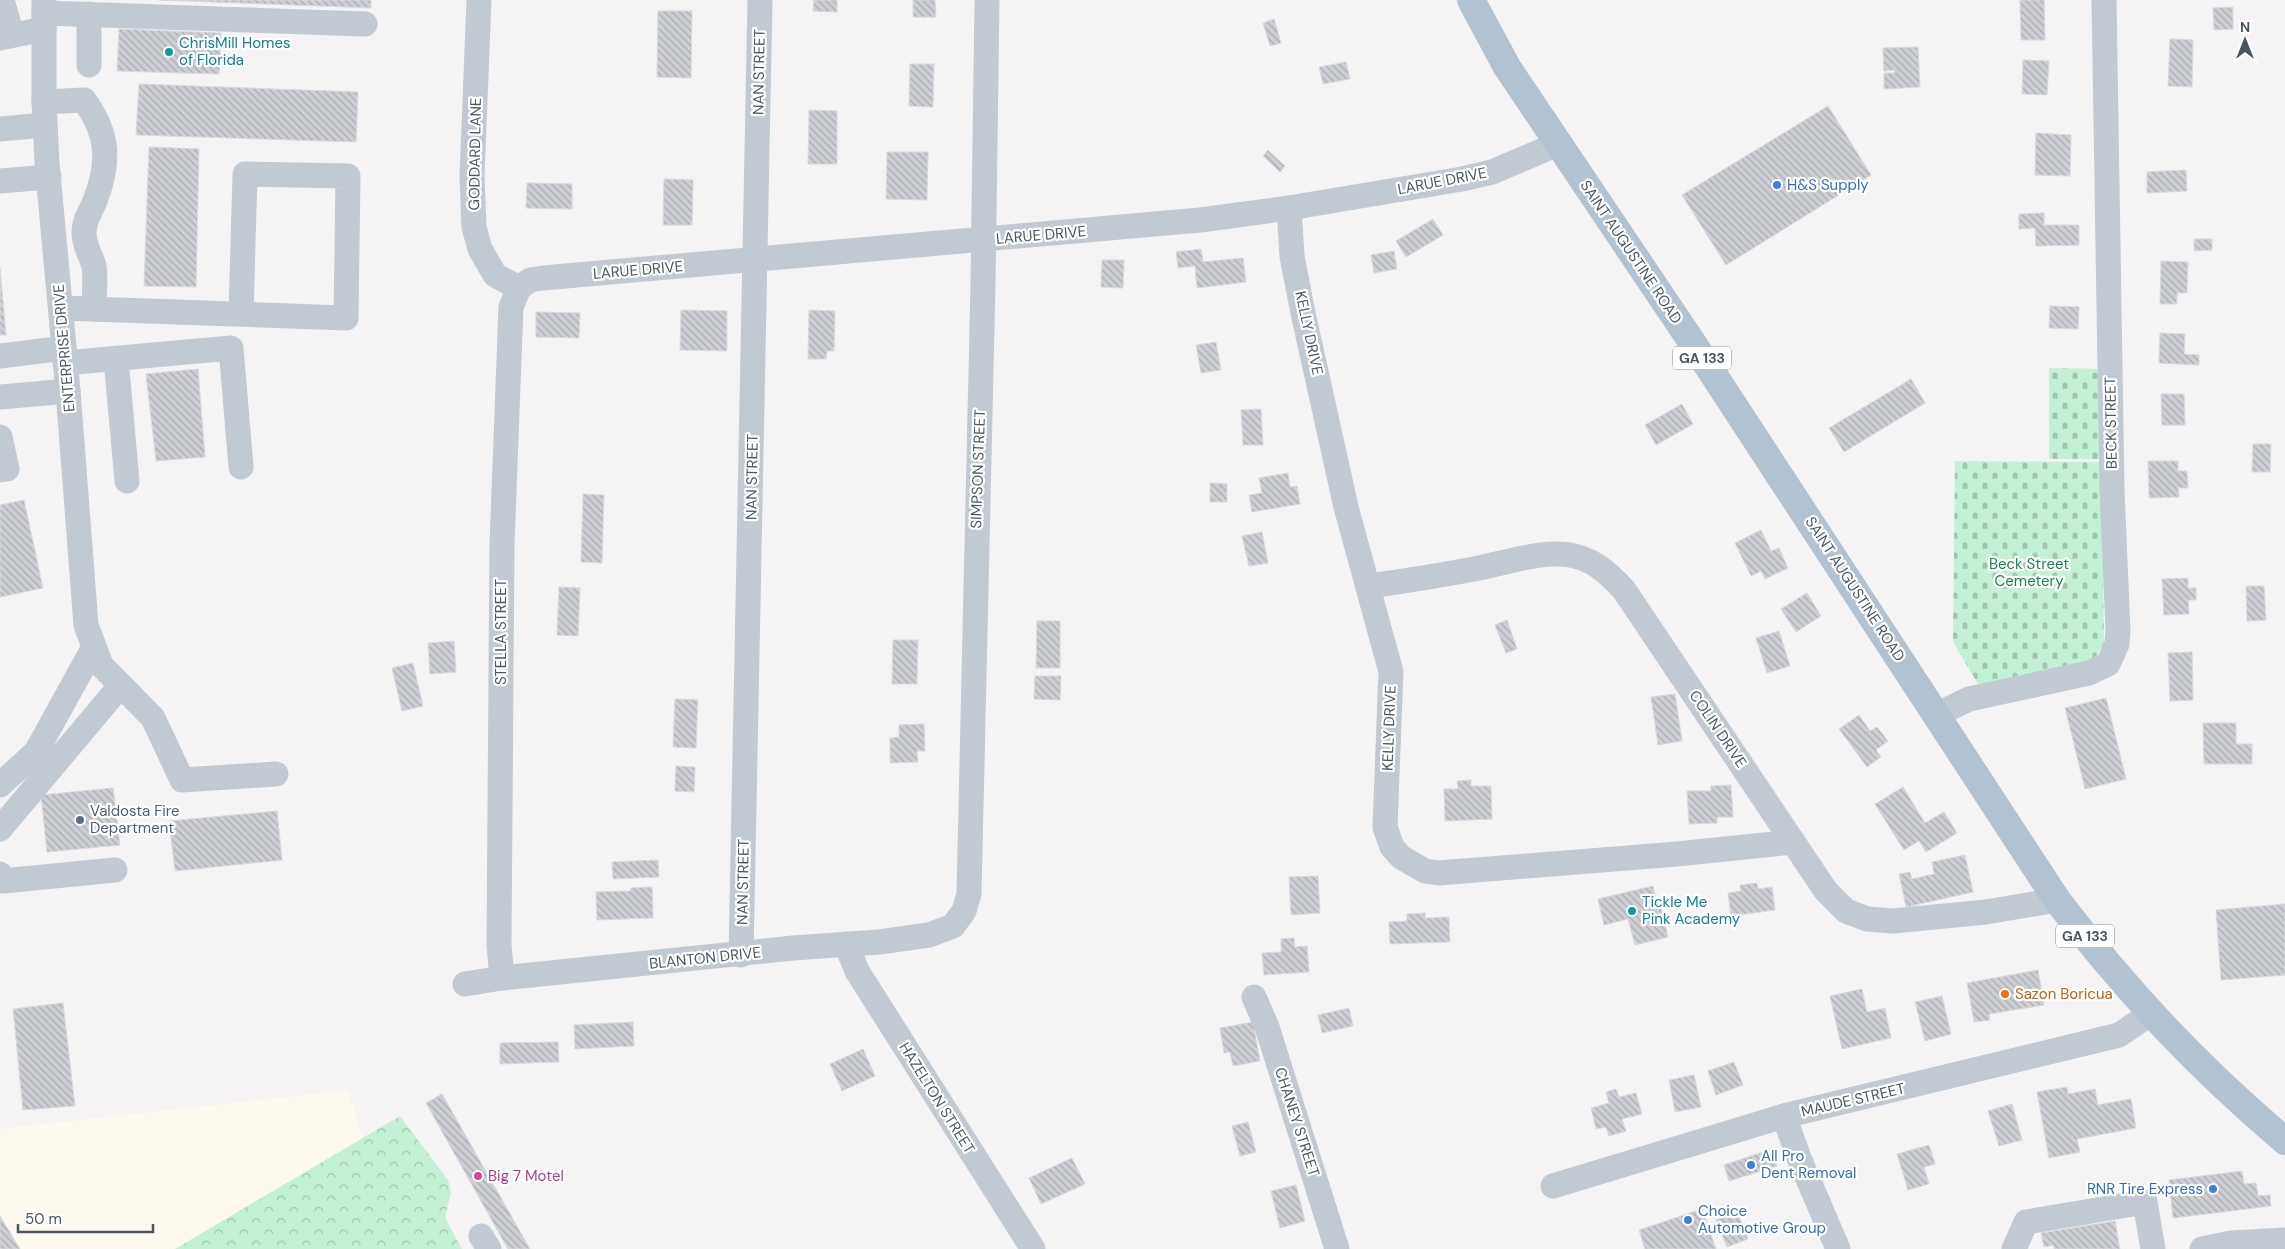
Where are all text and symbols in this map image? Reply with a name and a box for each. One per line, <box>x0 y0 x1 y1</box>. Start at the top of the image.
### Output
north arrow <box>2220 15 2270 65</box>
text: N <box>2240 18 2250 36</box>
street label: NAN STREET <box>748 29 770 115</box>
place label: ChrisMill Homes of Florida <box>179 33 290 70</box>
marker: ChrisMill Homes of Florida <box>163 46 175 58</box>
street label: GODDARD LANE <box>464 97 486 211</box>
street label: LARUE DRIVE <box>1396 163 1488 199</box>
place label: H&S Supply <box>1787 175 1869 195</box>
street label: SAINT AUGUSTINE ROAD <box>1576 176 1686 328</box>
marker: H&S Supply <box>1771 179 1783 191</box>
street label: LARUE DRIVE <box>995 221 1087 249</box>
street label: LARUE DRIVE <box>592 256 684 284</box>
street label: ENTERPRISE DRIVE <box>48 283 80 413</box>
street label: KELLY DRIVE <box>1290 289 1328 377</box>
road number: GA 133 <box>1673 346 1731 369</box>
street label: BECK STREET <box>2100 377 2122 469</box>
street label: SIMPSON STREET <box>966 409 990 529</box>
street label: NAN STREET <box>741 434 763 520</box>
street label: SAINT AUGUSTINE ROAD <box>1801 513 1909 665</box>
park label: Beck Street Cemetery <box>1989 554 2069 591</box>
street label: STELLA STREET <box>491 579 511 685</box>
street label: KELLY DRIVE <box>1378 685 1400 771</box>
street label: COLIN DRIVE <box>1685 686 1751 772</box>
place label: Valdosta Fire Department <box>90 801 180 838</box>
marker: Valdosta Fire Department <box>74 814 86 826</box>
street label: NAN STREET <box>732 839 754 925</box>
place label: Tickle Me Pink Academy <box>1642 892 1741 929</box>
marker: Tickle Me Pink Academy <box>1626 905 1638 917</box>
road number: GA 133 <box>2056 924 2114 948</box>
street label: BLANTON DRIVE <box>648 942 762 974</box>
place label: Sazon Boricua <box>2015 984 2113 1004</box>
marker: Sazon Boricua <box>1999 988 2011 1000</box>
street label: HAZELTON STREET <box>895 1038 979 1158</box>
street label: CHANEY STREET <box>1270 1065 1324 1179</box>
street label: MAUDE STREET <box>1799 1078 1907 1122</box>
place label: All Pro Dent Removal <box>1761 1146 1856 1183</box>
marker: All Pro Dent Removal <box>1745 1159 1757 1171</box>
place label: Big 7 Motel <box>488 1166 564 1186</box>
marker: Big 7 Motel <box>472 1170 484 1182</box>
place label: RNR Tire Express <box>2087 1179 2203 1199</box>
marker: RNR Tire Express <box>2207 1183 2219 1195</box>
place label: Choice Automotive Group <box>1698 1201 1826 1238</box>
scale bar <box>18 1202 152 1234</box>
text: 50 m <box>25 1209 62 1229</box>
marker: Choice Automotive Group <box>1682 1214 1694 1226</box>

